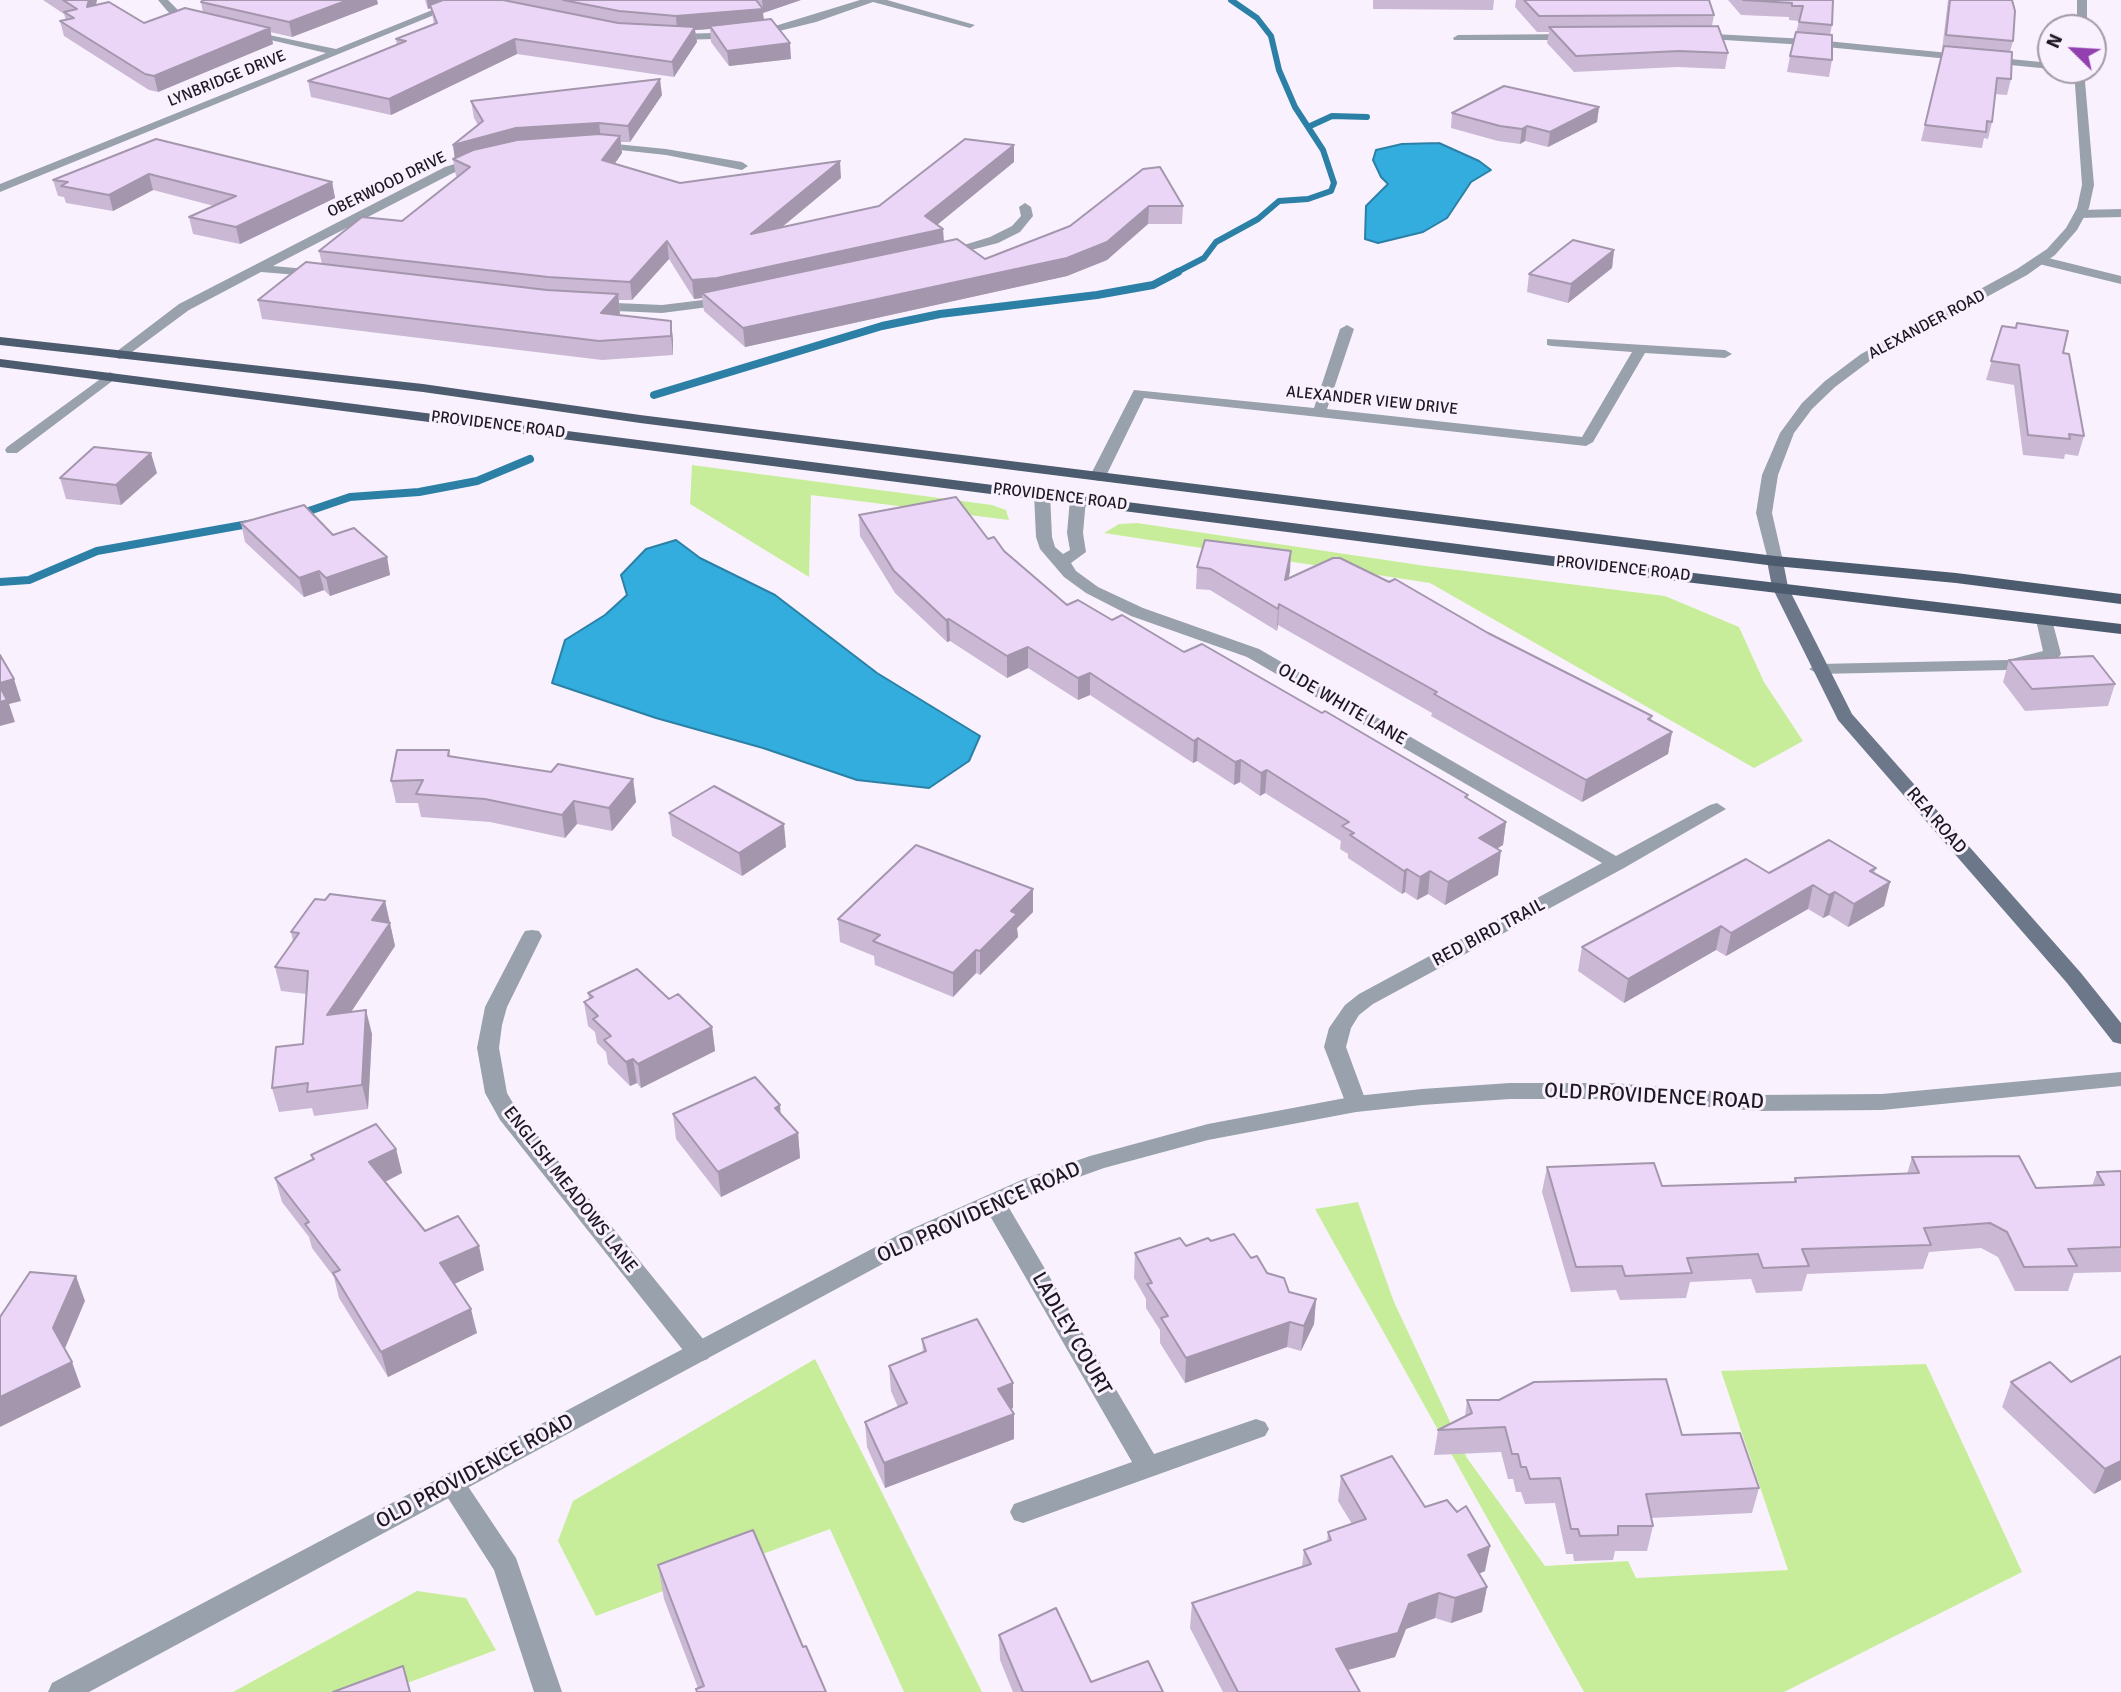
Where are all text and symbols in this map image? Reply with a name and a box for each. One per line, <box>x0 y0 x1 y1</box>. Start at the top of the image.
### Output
north arrow <box>2037 14 2107 84</box>
text: N <box>2041 30 2068 52</box>
street label: LYNBRIDGE DRIVE <box>165 47 289 111</box>
street label: OBERWOOD DRIVE <box>324 148 450 222</box>
street label: ALEXANDER ROAD <box>1865 286 1989 364</box>
street label: ALEXANDER VIEW DRIVE <box>1285 382 1459 420</box>
street label: PROVIDENCE ROAD <box>430 407 566 443</box>
street label: PROVIDENCE ROAD <box>992 479 1128 515</box>
street label: PROVIDENCE ROAD <box>1555 552 1691 586</box>
street label: OLDE WHITE LANE <box>1274 659 1410 751</box>
street label: REA ROAD <box>1901 783 1971 859</box>
street label: RED BIRD TRAIL <box>1429 894 1549 972</box>
street label: OLD PROVIDENCE ROAD <box>1543 1079 1765 1115</box>
street label: ENGLISH MEADOWS LANE <box>498 1102 642 1278</box>
street label: OLD PROVIDENCE ROAD <box>873 1157 1085 1269</box>
street label: LADLEY COURT <box>1026 1268 1116 1400</box>
street label: OLD PROVIDENCE ROAD <box>372 1409 578 1535</box>

